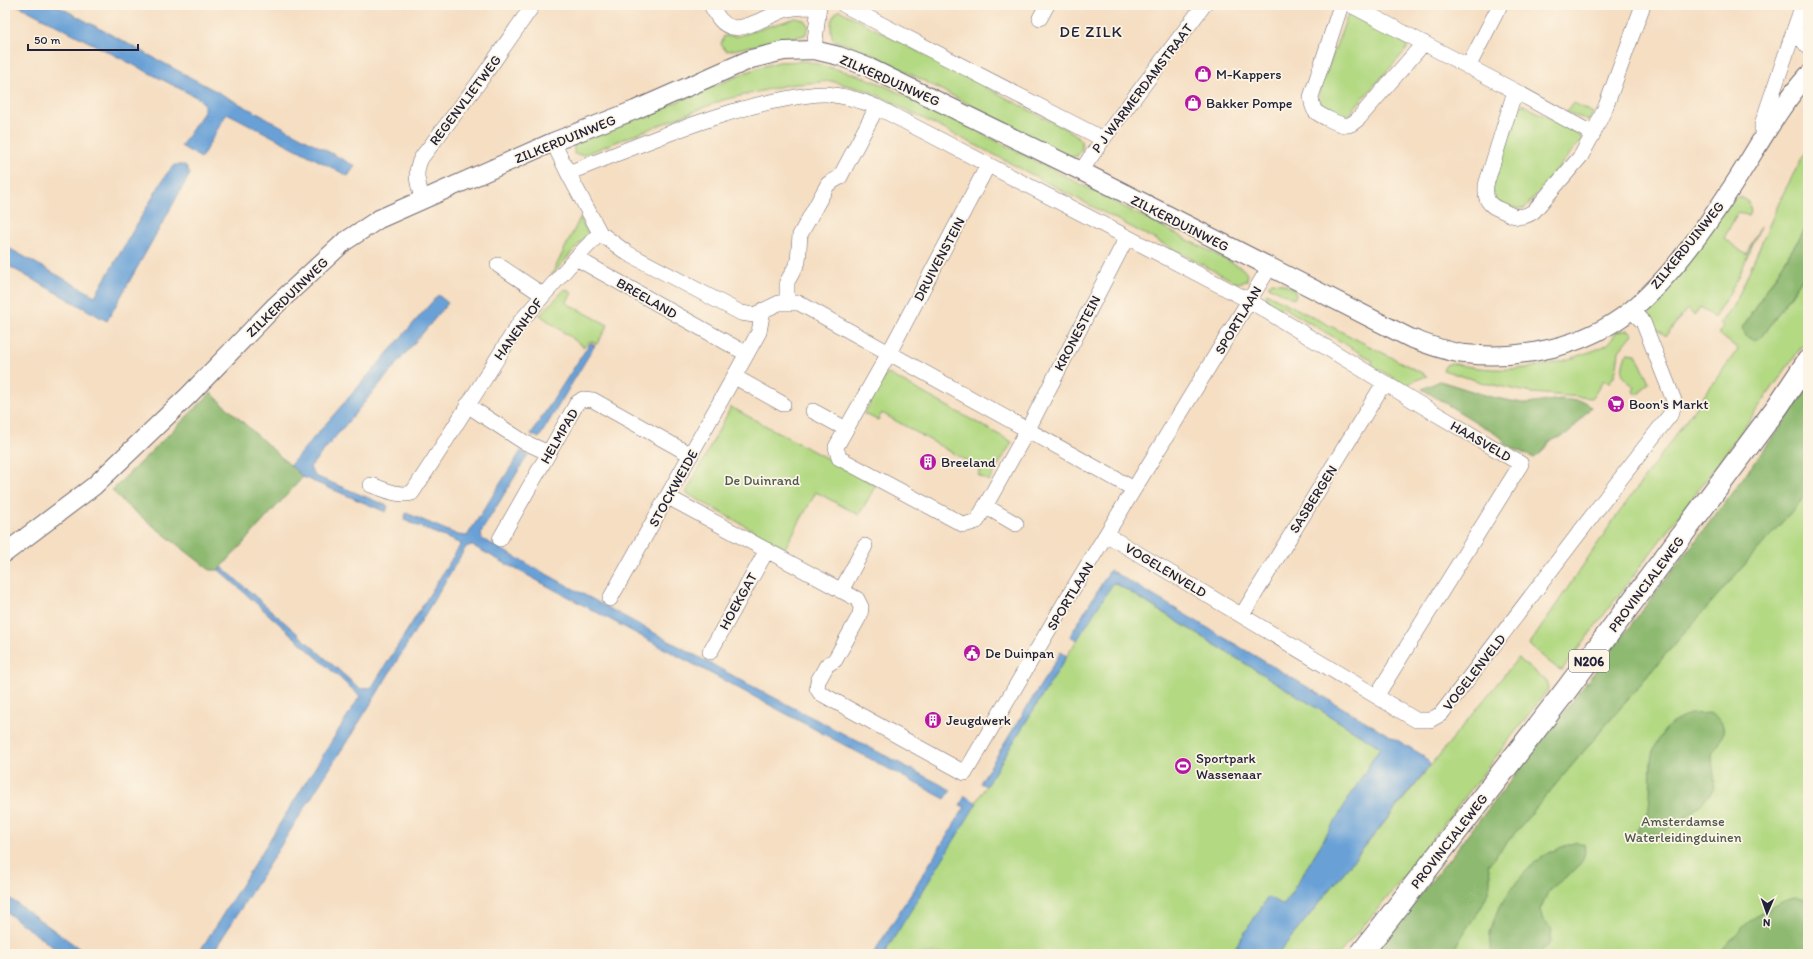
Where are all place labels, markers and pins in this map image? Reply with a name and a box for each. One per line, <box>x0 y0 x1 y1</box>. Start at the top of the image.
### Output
shop icon: M-Kappers <box>1193 64 1213 84</box>
place label: M-Kappers <box>1216 66 1281 83</box>
shop icon: Bakker Pompe <box>1183 93 1203 113</box>
place label: Bakker Pompe <box>1206 95 1293 112</box>
supermarket icon: Boon's Markt <box>1606 394 1626 414</box>
place label: Boon's Markt <box>1629 396 1709 413</box>
building icon: Breeland <box>918 452 938 472</box>
place label: Breeland <box>941 454 996 471</box>
public building icon: De Duinpan <box>962 643 982 663</box>
place label: De Duinpan <box>985 645 1054 662</box>
building icon: Jeugdwerk <box>923 710 943 730</box>
place label: Jeugdwerk <box>946 712 1011 729</box>
place label: Sportpark Wassenaar <box>1196 750 1262 783</box>
sports icon: Sportpark Wassenaar <box>1173 756 1193 776</box>

